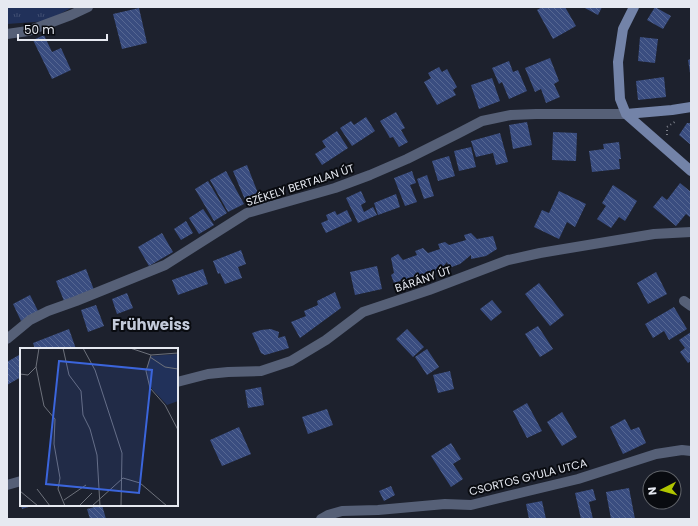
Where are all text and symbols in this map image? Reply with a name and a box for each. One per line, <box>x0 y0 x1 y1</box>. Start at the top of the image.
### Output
scale bar <box>18 16 107 42</box>
text: 50 m <box>24 21 55 38</box>
street label: SZÉKELY BERTALAN ÚT <box>244 160 356 210</box>
street label: BÁRÁNY ÚT <box>393 262 453 296</box>
district label: Frühweiss <box>112 314 190 335</box>
inset map <box>20 348 178 506</box>
street label: CSORTOS GYULA UTCA <box>467 454 589 499</box>
north arrow <box>642 470 682 510</box>
text: N <box>644 486 660 496</box>

